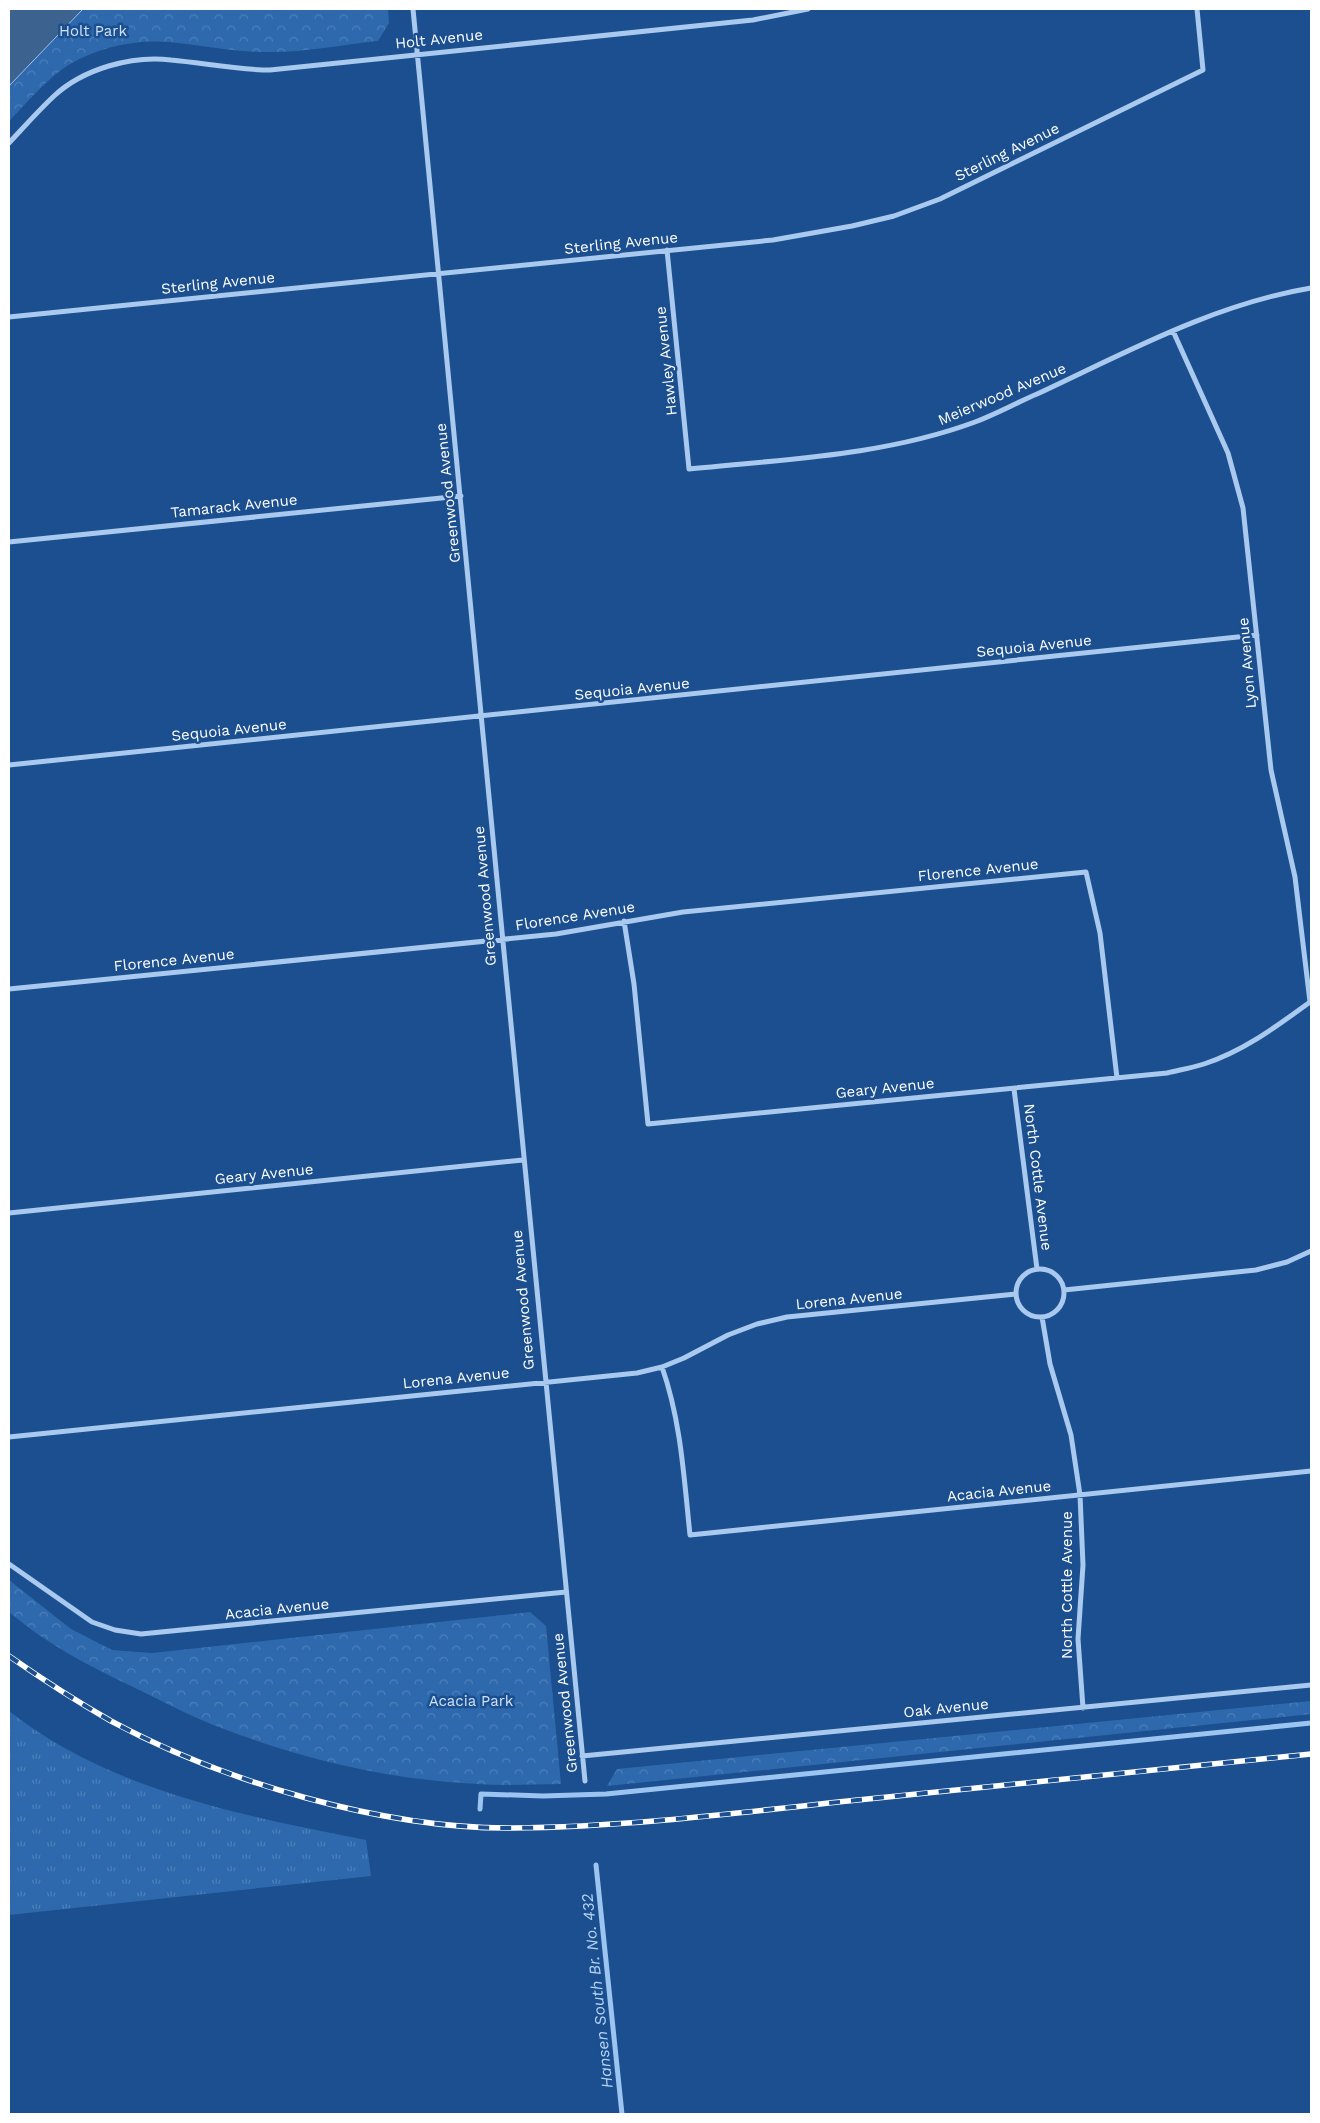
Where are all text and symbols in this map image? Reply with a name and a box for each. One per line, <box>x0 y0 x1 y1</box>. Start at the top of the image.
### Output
park label: Holt Park <box>59 22 127 40</box>
street label: Holt Avenue <box>394 25 484 53</box>
street label: Sterling Avenue <box>952 119 1062 185</box>
street label: Sterling Avenue <box>563 228 679 258</box>
street label: Sterling Avenue <box>160 268 276 298</box>
street label: Hawley Avenue <box>651 306 681 416</box>
street label: Meierwood Avenue <box>935 359 1069 429</box>
street label: Greenwood Avenue <box>432 422 464 564</box>
street label: Tamarack Avenue <box>170 490 298 522</box>
street label: Lyon Avenue <box>1234 617 1260 709</box>
street label: Sequoia Avenue <box>976 631 1092 661</box>
street label: Sequoia Avenue <box>574 674 690 704</box>
street label: Sequoia Avenue <box>171 715 287 745</box>
street label: Greenwood Avenue <box>470 825 500 967</box>
street label: Florence Avenue <box>917 855 1039 885</box>
street label: Florence Avenue <box>514 898 636 934</box>
street label: Florence Avenue <box>113 945 235 975</box>
street label: Geary Avenue <box>835 1074 935 1102</box>
street label: North Cottle Avenue <box>1020 1103 1056 1251</box>
street label: Geary Avenue <box>214 1160 314 1188</box>
street label: Greenwood Avenue <box>508 1229 538 1371</box>
street label: Lorena Avenue <box>795 1284 903 1314</box>
street label: Lorena Avenue <box>402 1363 510 1393</box>
street label: Acacia Avenue <box>946 1477 1052 1505</box>
street label: North Cottle Avenue <box>1058 1511 1076 1659</box>
street label: Acacia Avenue <box>224 1595 330 1623</box>
street label: Greenwood Avenue <box>549 1632 581 1774</box>
park label: Acacia Park <box>429 1692 514 1710</box>
street label: Oak Avenue <box>903 1695 989 1721</box>
water label: Hansen South Br. No. 432 <box>577 1893 617 2089</box>

